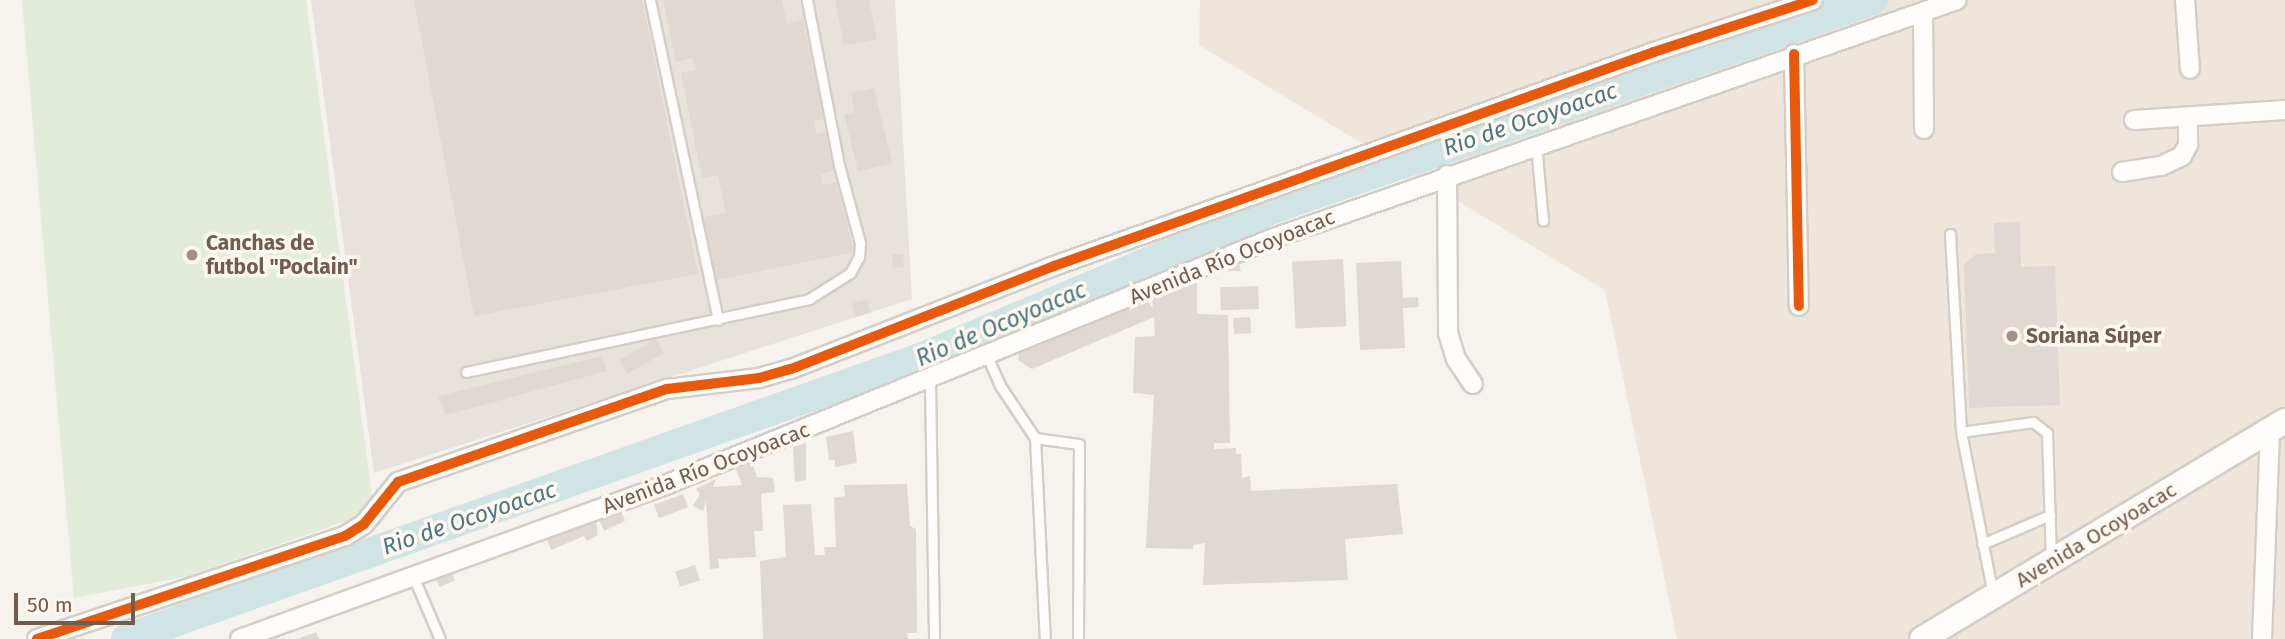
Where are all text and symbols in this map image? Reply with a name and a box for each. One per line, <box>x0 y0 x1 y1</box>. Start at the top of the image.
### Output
water label: Rio de Ocoyoacac <box>1439 76 1621 162</box>
street label: Avenida Río Ocoyoacac <box>1126 204 1338 310</box>
place label: Canchas de futbol "Poclain" <box>206 230 358 280</box>
marker: Canchas de futbol "Poclain" <box>184 247 200 263</box>
water label: Rio de Ocoyoacac <box>912 276 1090 372</box>
place label: Soriana Súper <box>2026 323 2161 349</box>
marker: Soriana Súper <box>2004 328 2020 344</box>
street label: Avenida Río Ocoyoacac <box>599 417 813 519</box>
water label: Rio de Ocoyoacac <box>378 475 560 561</box>
street label: Avenida Ocoyoacac <box>2011 477 2181 593</box>
scale bar <box>18 580 138 624</box>
text: 50 m <box>27 592 73 618</box>

